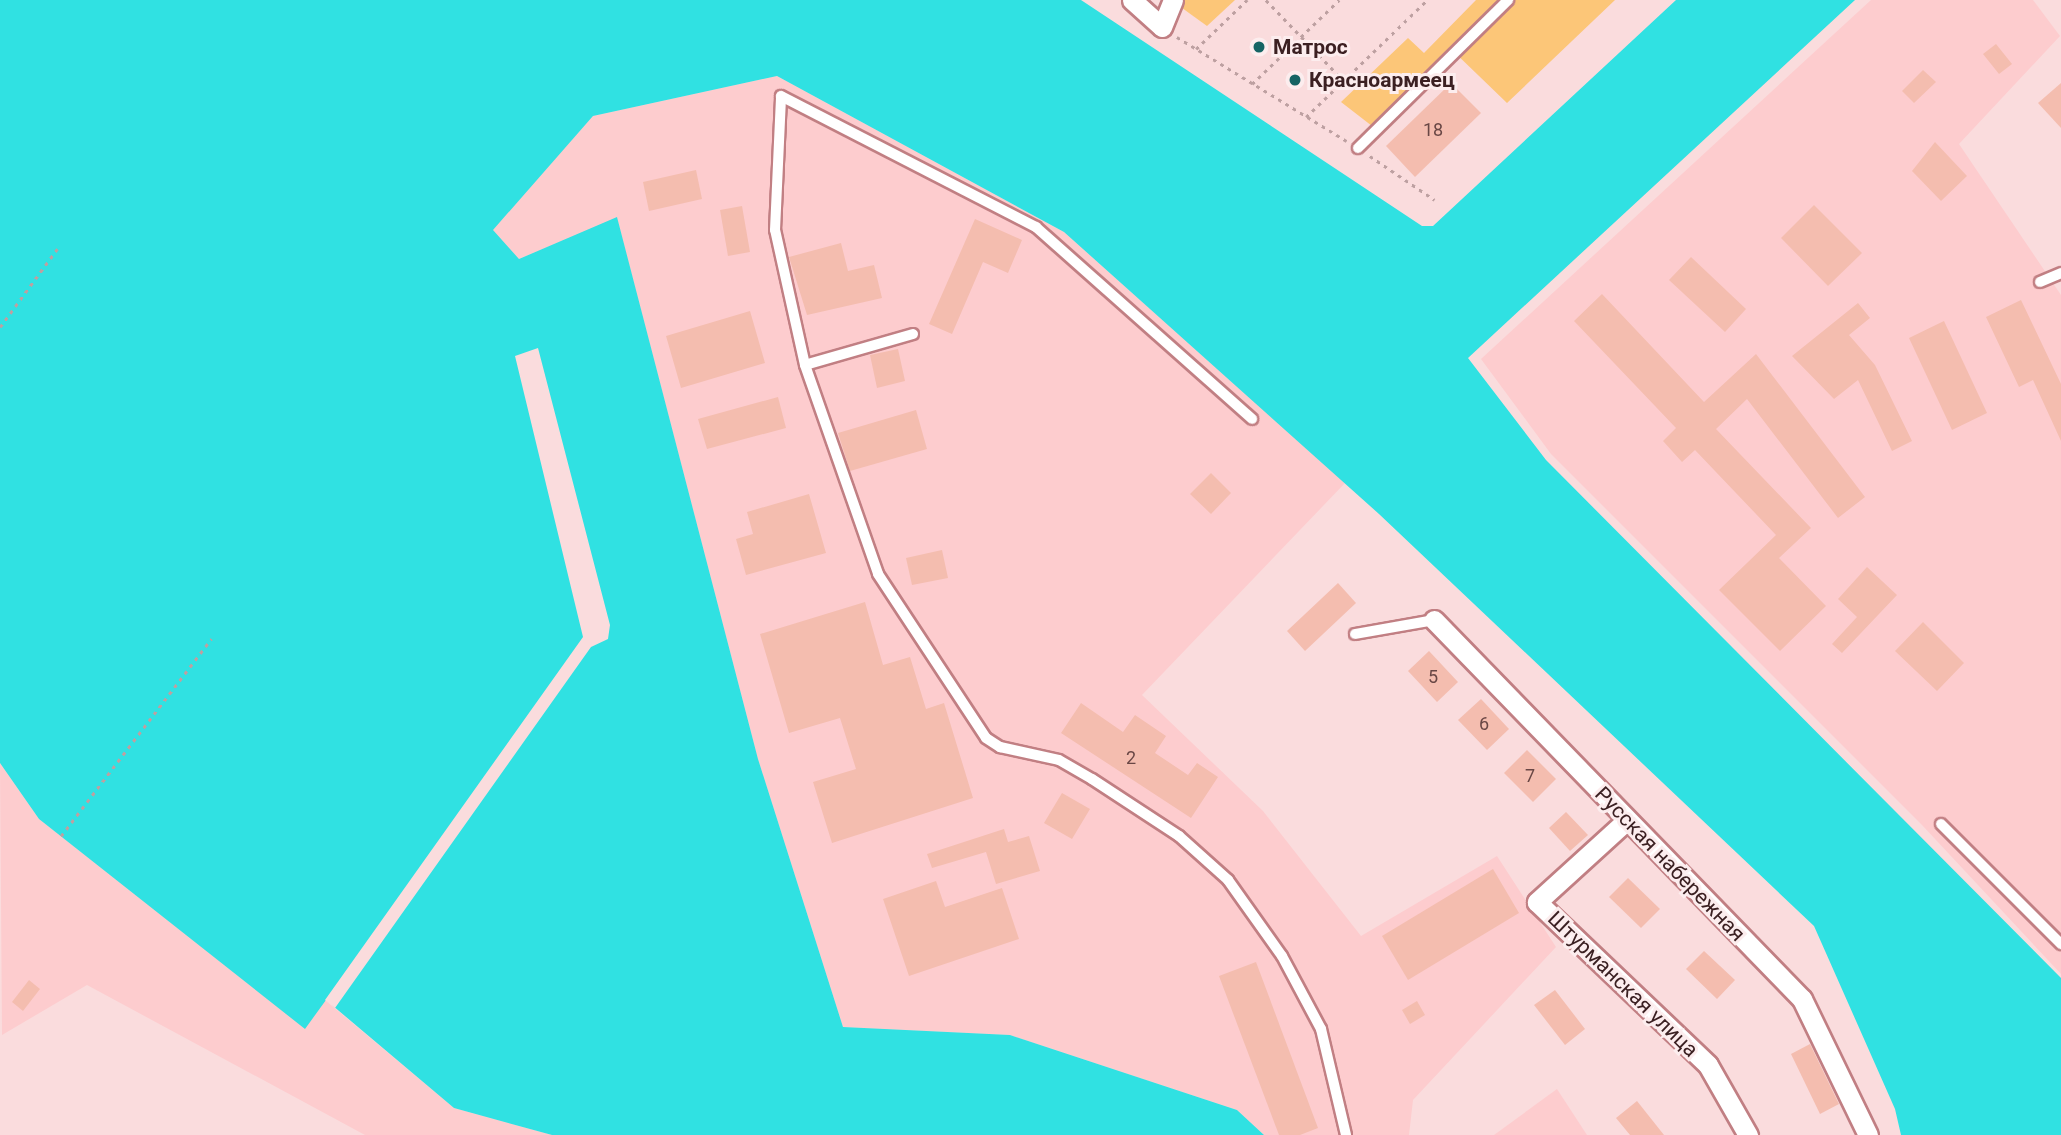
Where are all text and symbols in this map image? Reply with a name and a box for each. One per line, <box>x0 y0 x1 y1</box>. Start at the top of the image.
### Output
place label: Матрос <box>1273 34 1348 60</box>
marker: Матрос <box>1251 39 1267 55</box>
place label: Красноармеец <box>1309 67 1455 93</box>
marker: Красноармеец <box>1287 72 1303 88</box>
house number: 18 <box>1423 119 1443 141</box>
house number: 5 <box>1428 666 1438 688</box>
house number: 6 <box>1479 713 1489 735</box>
house number: 2 <box>1126 747 1136 769</box>
house number: 7 <box>1525 765 1535 787</box>
street label: Русская набережная <box>1590 781 1750 947</box>
street label: Штурманская улица <box>1543 906 1703 1062</box>

